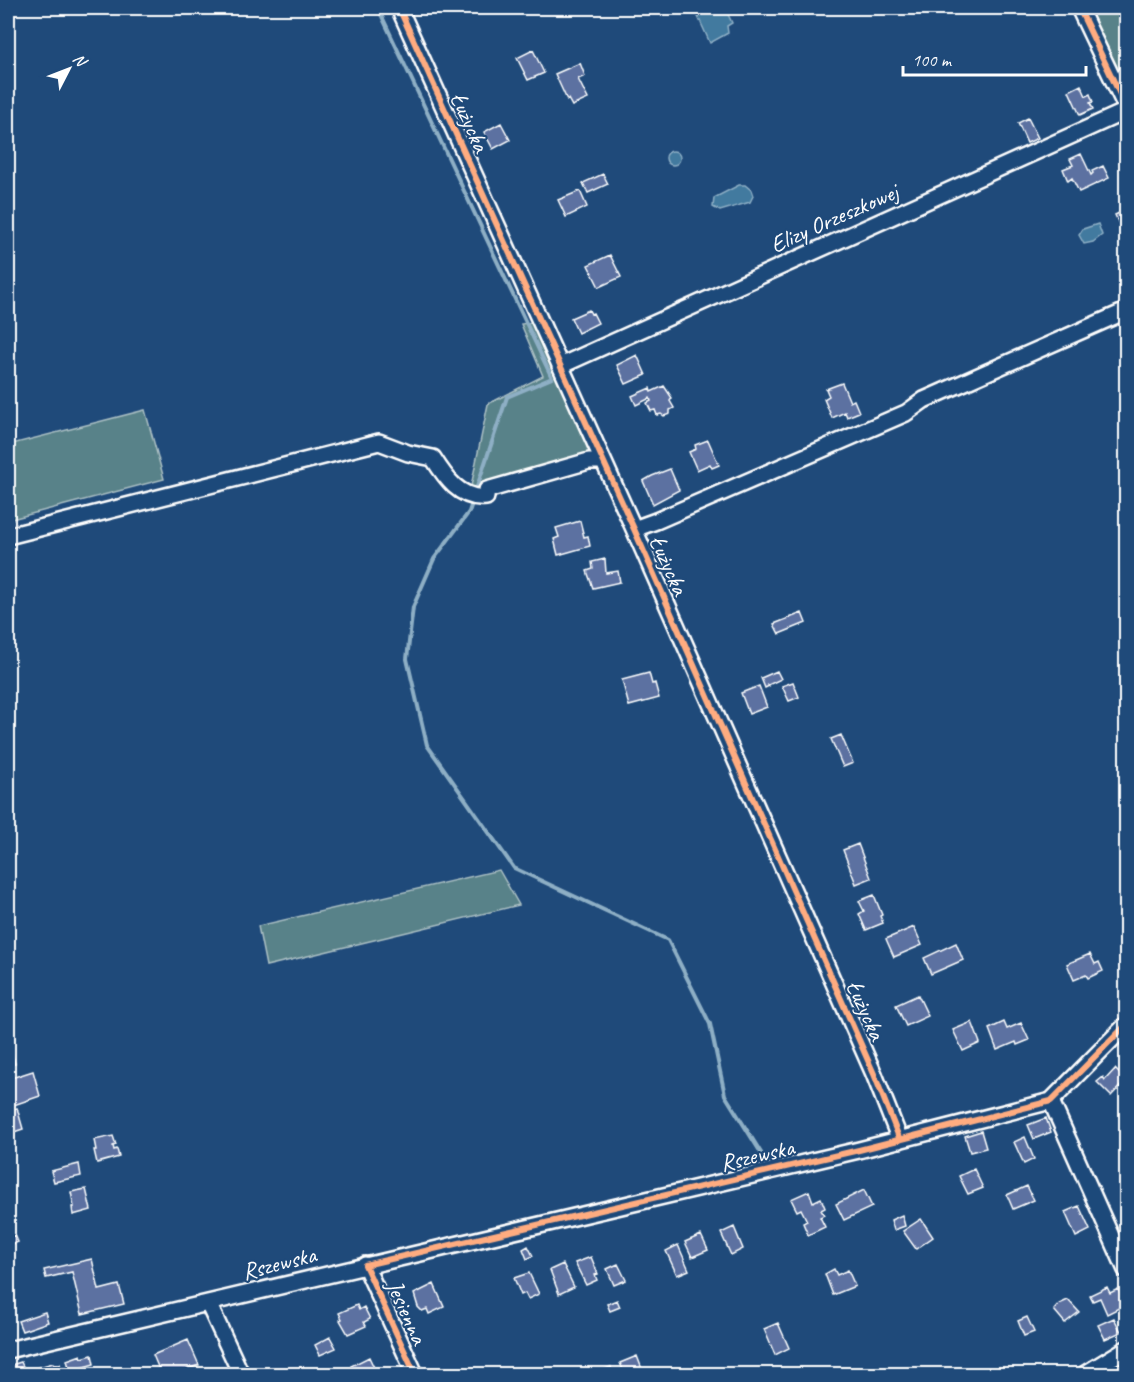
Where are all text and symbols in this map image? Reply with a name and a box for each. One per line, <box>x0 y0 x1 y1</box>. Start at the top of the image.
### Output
north arrow <box>39 39 99 99</box>
scale bar <box>903 39 1086 77</box>
text: N <box>69 49 92 72</box>
text: 100 m <box>912 49 953 71</box>
street label: Łużycka <box>444 87 497 158</box>
street label: Elizy Orzeszkowej <box>765 175 905 260</box>
street label: Łużycka <box>643 530 696 601</box>
street label: Łużycka <box>840 975 893 1046</box>
street label: Rszewska <box>717 1132 798 1178</box>
street label: Rszewska <box>239 1239 320 1287</box>
street label: Jesienna <box>379 1274 435 1350</box>

